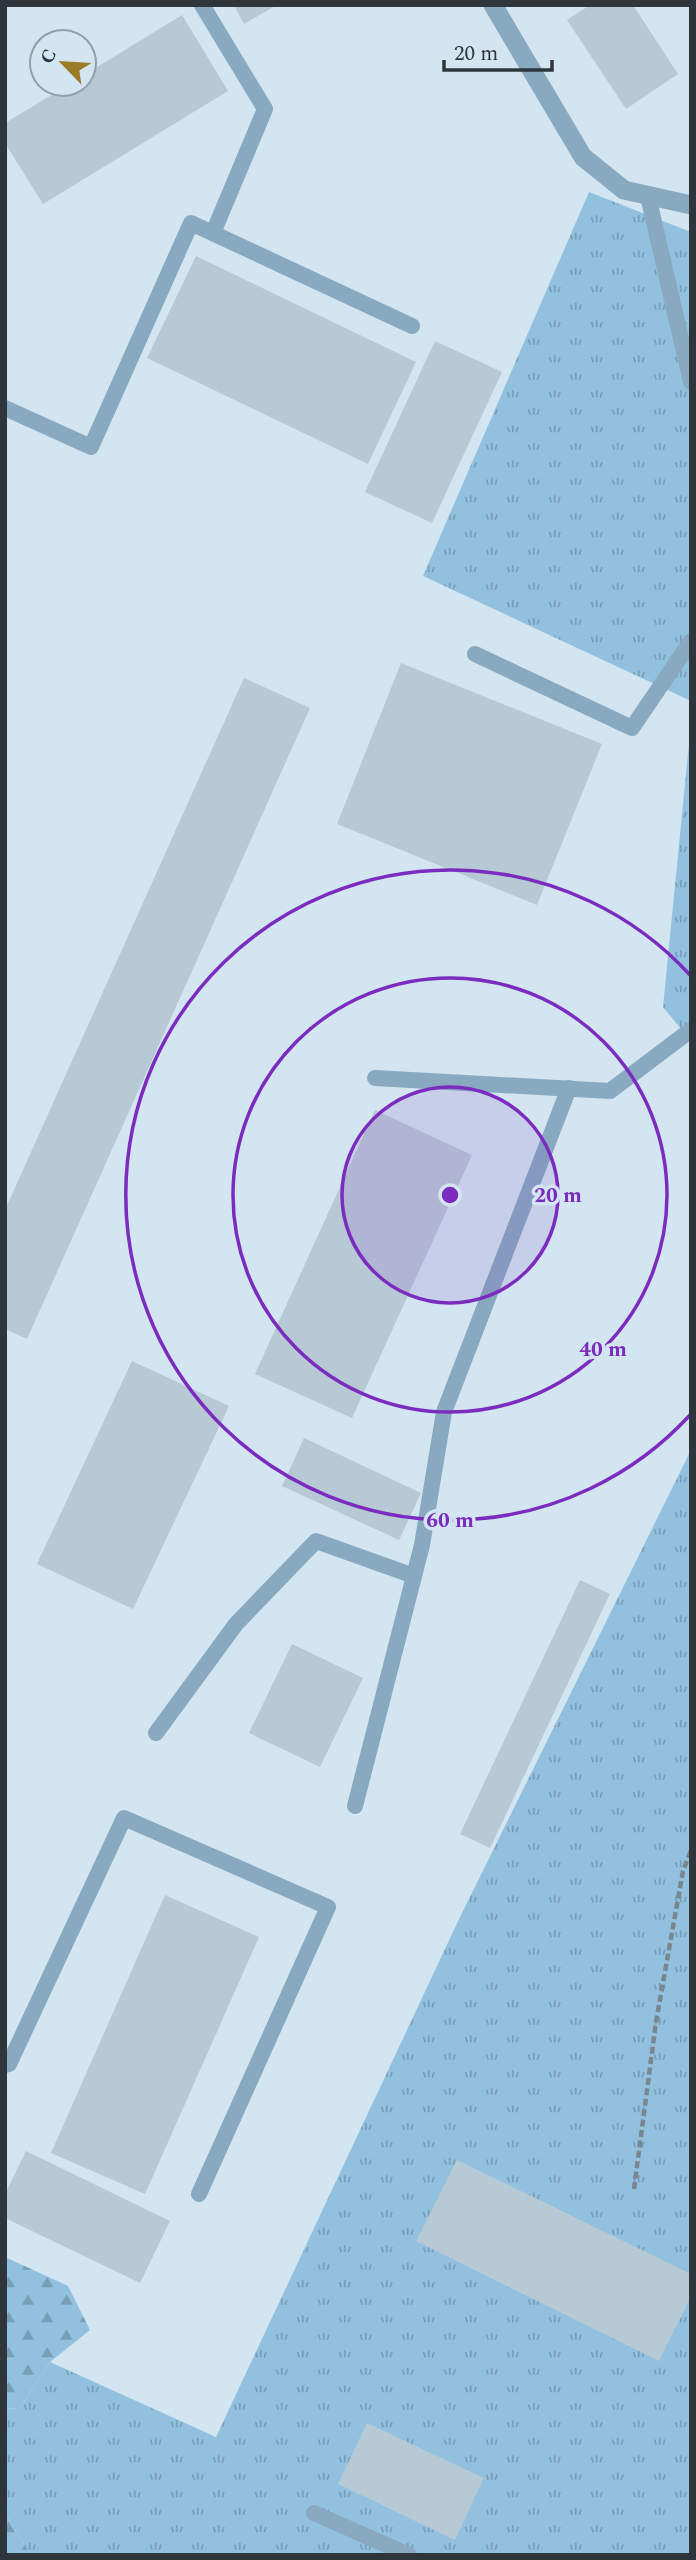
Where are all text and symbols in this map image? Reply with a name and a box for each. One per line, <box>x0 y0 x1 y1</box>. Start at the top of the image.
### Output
north arrow <box>28 28 98 98</box>
scale bar <box>444 28 552 72</box>
text: 20 m <box>454 38 498 70</box>
text: С <box>33 44 65 69</box>
text: 20 m <box>534 1180 582 1212</box>
centre of rings <box>438 1183 462 1207</box>
text: 40 m <box>579 1334 627 1366</box>
text: 60 m <box>426 1505 474 1537</box>

